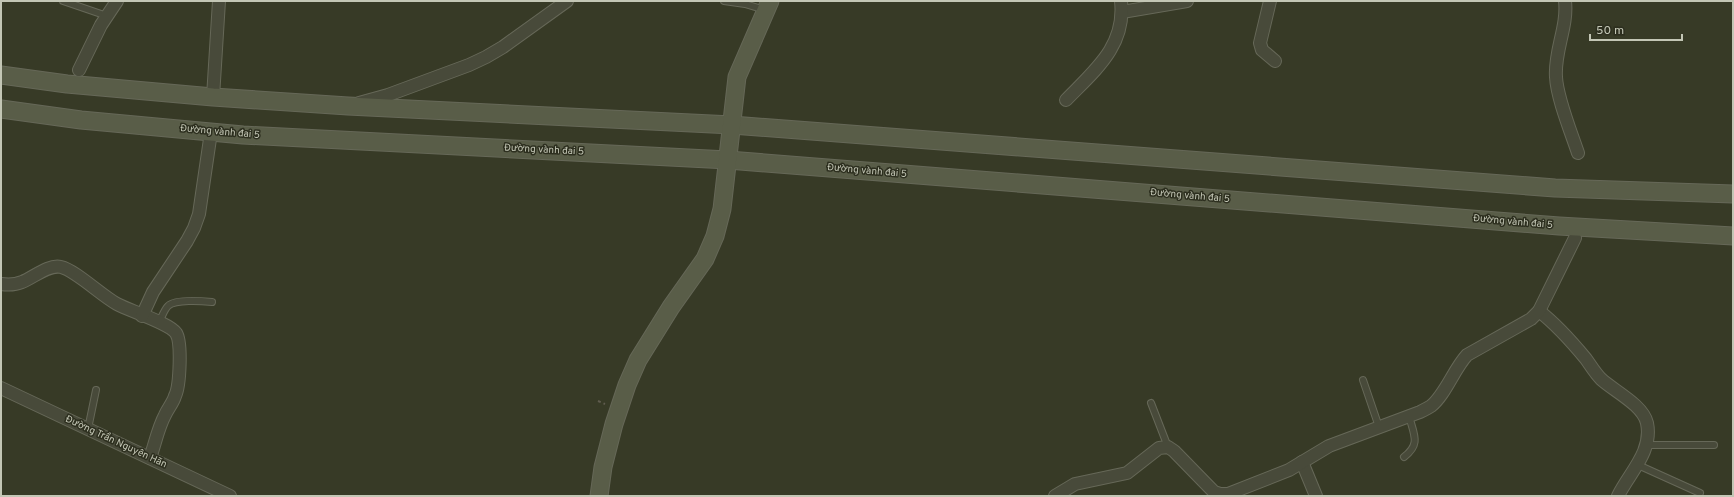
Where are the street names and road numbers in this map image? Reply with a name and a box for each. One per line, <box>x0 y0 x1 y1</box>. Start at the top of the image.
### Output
street label: Đường vành đai 5 <box>180 122 260 142</box>
street label: Đường vành đai 5 <box>504 141 584 159</box>
street label: Đường vành đai 5 <box>827 161 907 181</box>
street label: Đường vành đai 5 <box>1150 186 1230 206</box>
street label: Đường vành đai 5 <box>1473 212 1553 232</box>
street label: Đường Trần Nguyên Hãn <box>63 413 169 471</box>

